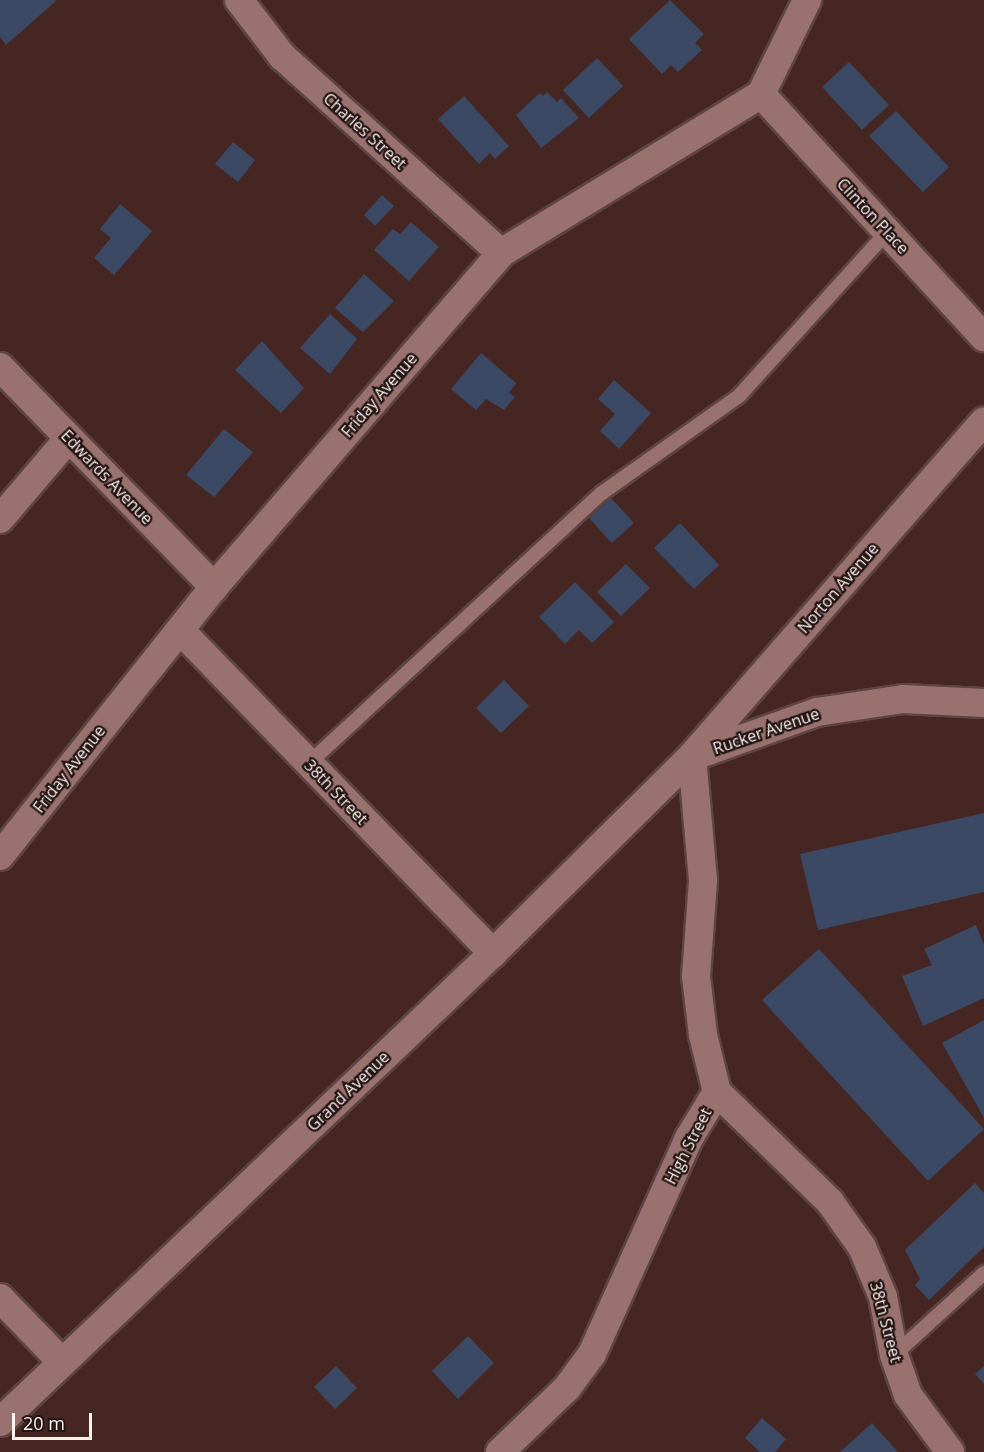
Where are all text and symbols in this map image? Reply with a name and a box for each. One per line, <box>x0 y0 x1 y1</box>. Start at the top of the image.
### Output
street label: Charles Street <box>320 89 410 173</box>
street label: Clinton Place <box>833 174 913 258</box>
street label: Friday Avenue <box>337 349 421 441</box>
street label: Edwards Avenue <box>57 426 157 528</box>
street label: Norton Avenue <box>794 539 882 637</box>
street label: Rucker Avenue <box>710 704 822 758</box>
street label: Friday Avenue <box>29 722 109 816</box>
street label: 38th Street <box>300 756 372 828</box>
street label: Grand Avenue <box>303 1047 393 1135</box>
street label: High Street <box>661 1105 715 1187</box>
street label: 38th Street <box>866 1280 906 1364</box>
scale bar <box>15 1401 94 1439</box>
text: 20 m <box>23 1411 65 1435</box>

